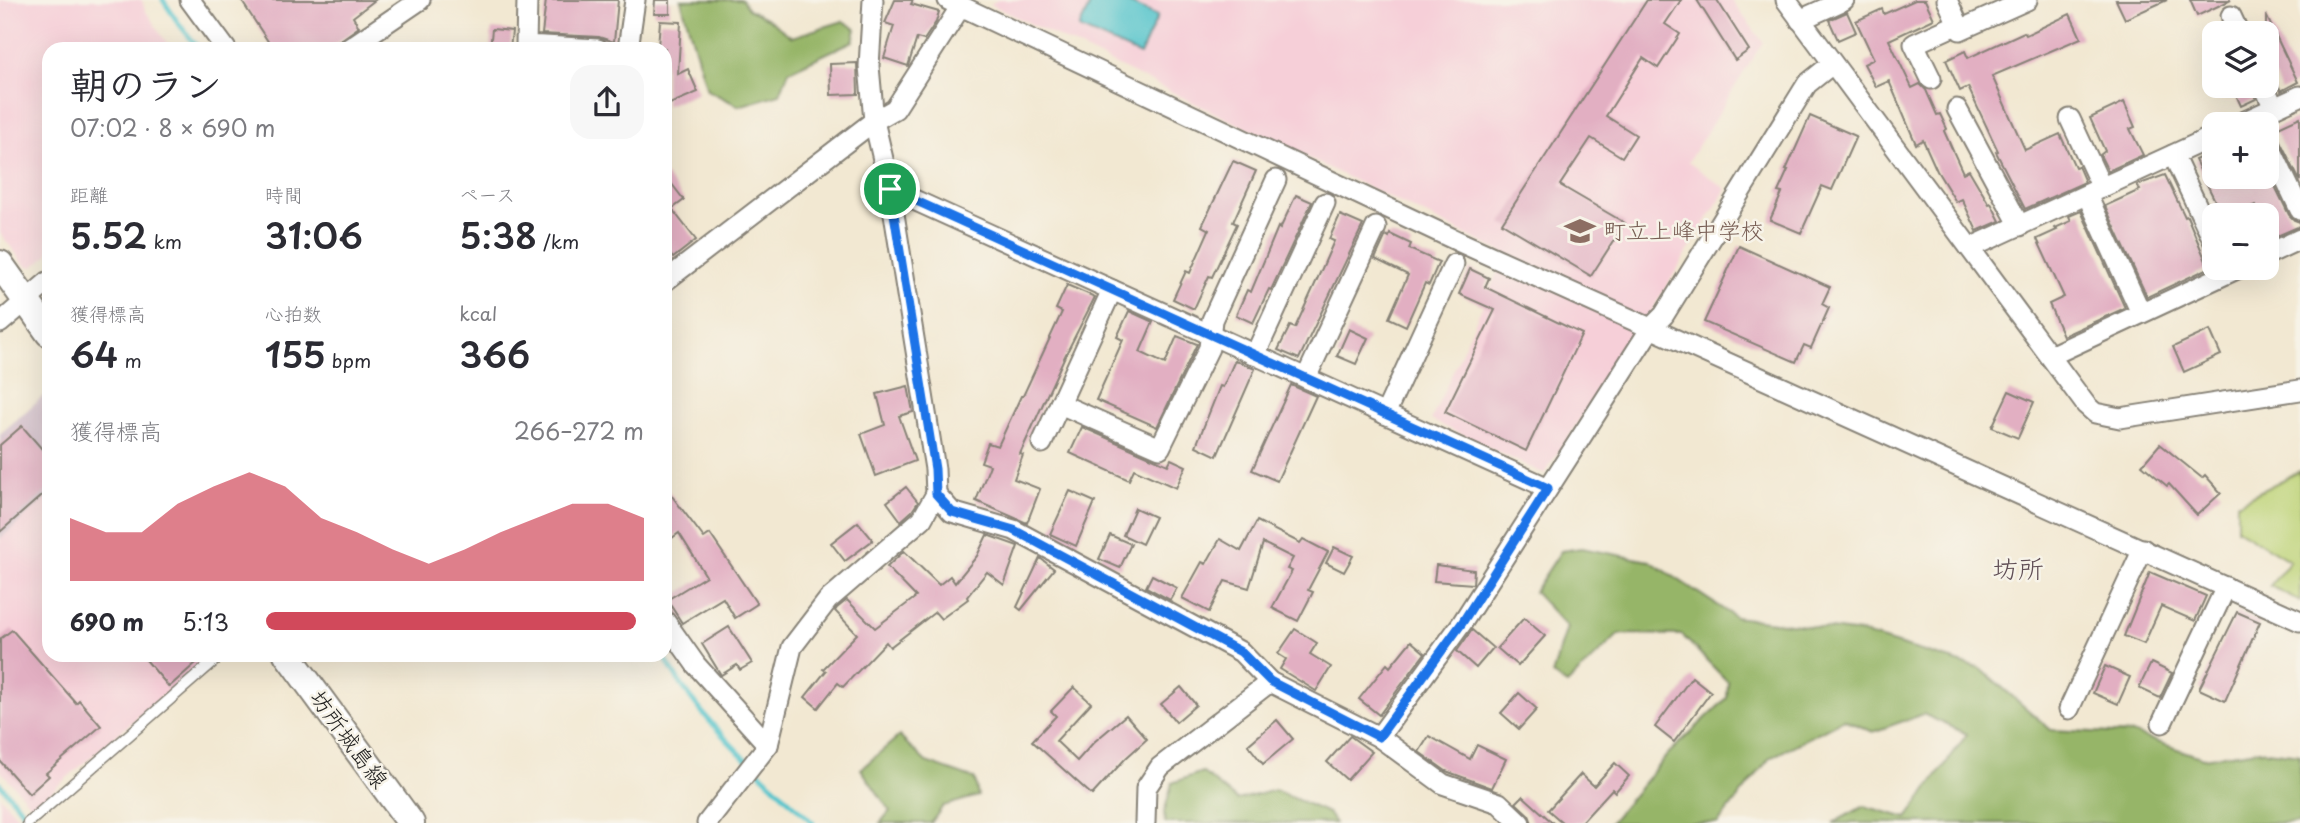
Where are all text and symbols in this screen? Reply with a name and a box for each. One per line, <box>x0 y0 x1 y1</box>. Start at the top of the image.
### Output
map controls <box>2202 21 2279 280</box>
button: layers <box>2202 21 2279 98</box>
text: 朝のラン <box>70 55 222 112</box>
button: share <box>570 65 644 139</box>
text: 07:02 · 8 × 690 m <box>70 110 275 145</box>
button: + <box>2202 112 2279 189</box>
pin <box>860 159 920 219</box>
icon: arrive <box>871 170 909 208</box>
text: 距離 <box>70 180 108 208</box>
text: 時間 <box>265 180 303 208</box>
text: ペース <box>459 180 515 208</box>
button: − <box>2202 203 2279 280</box>
text: 5.52 <box>70 208 147 261</box>
text: 31:06 <box>265 208 363 261</box>
text: 5:38 <box>459 208 537 261</box>
place label: 町立上峰中学校 <box>1603 212 1764 247</box>
school or university icon: 町立上峰中学校 <box>1563 214 1597 248</box>
text: km <box>147 227 182 255</box>
text: /km <box>537 227 579 255</box>
text: 獲得標高 <box>70 299 146 327</box>
text: 心拍数 <box>265 299 322 327</box>
text: kcal <box>459 299 497 327</box>
text: 64 <box>70 327 118 380</box>
text: 155 <box>265 327 326 380</box>
text: 366 <box>459 327 530 380</box>
text: m <box>118 346 142 374</box>
text: bpm <box>326 346 371 374</box>
text: 獲得標高 <box>70 413 162 448</box>
text: 266–272 m <box>514 413 644 448</box>
district label: 坊所 <box>1992 548 2044 587</box>
text: 690 m <box>70 604 144 639</box>
text: 5:13 <box>182 604 229 639</box>
street label: 坊所城島線 <box>302 681 398 795</box>

